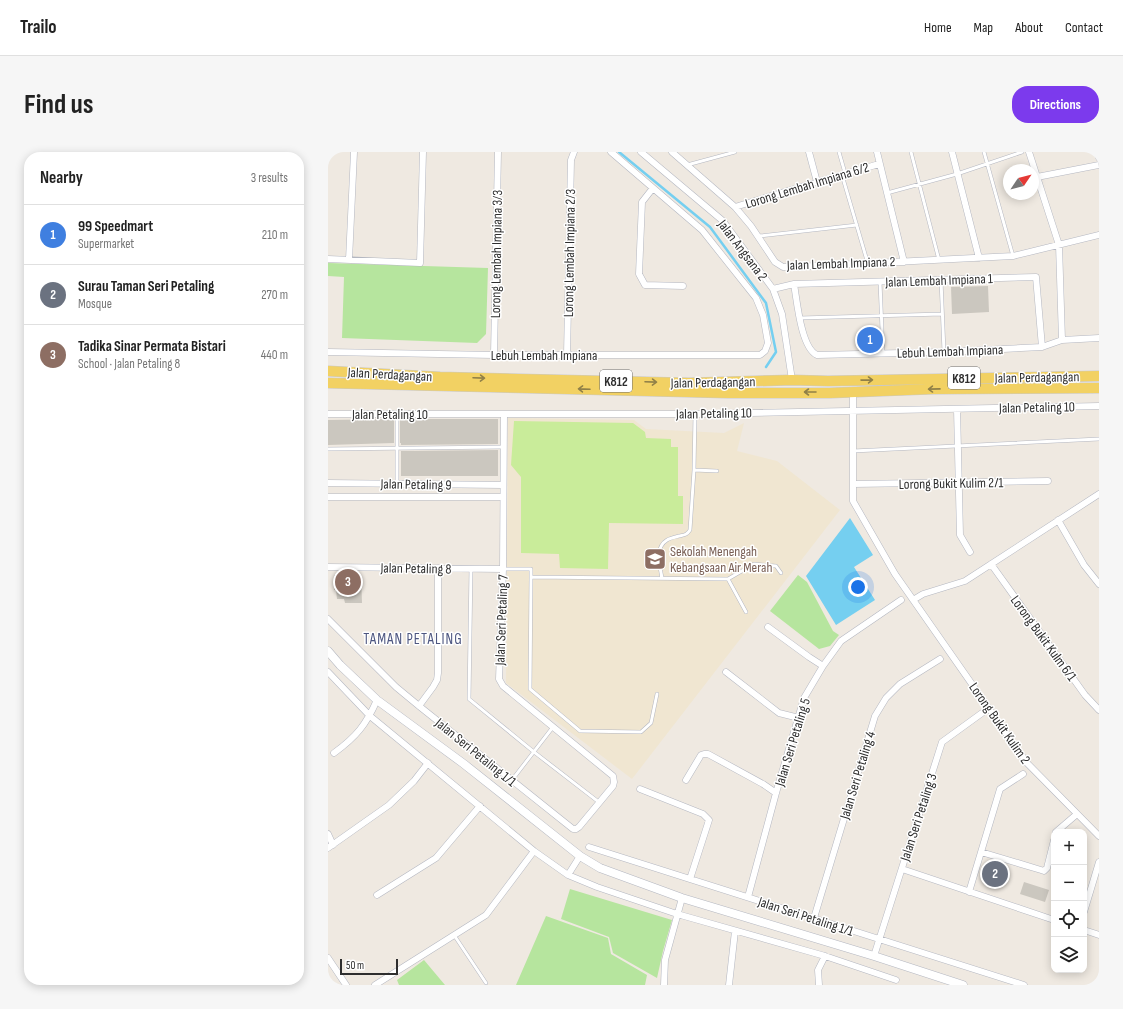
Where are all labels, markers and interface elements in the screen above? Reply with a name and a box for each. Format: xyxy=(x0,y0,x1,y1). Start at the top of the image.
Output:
text: Trailo xyxy=(20,16,57,39)
text: Home xyxy=(924,19,952,36)
text: Map xyxy=(974,19,993,36)
text: About xyxy=(1015,19,1043,36)
text: Contact xyxy=(1065,19,1103,36)
button: Directions xyxy=(1012,86,1099,123)
text: Find us xyxy=(24,88,93,121)
street label: Lorong Lembah Impiana 6/2 xyxy=(743,159,871,212)
north arrow xyxy=(1003,164,1039,200)
text: Nearby xyxy=(40,168,83,188)
text: 3 results xyxy=(251,170,288,186)
street label: Lorong Lembah Impiana 2/3 xyxy=(560,188,579,317)
street label: Lorong Lembah Impiana 3/3 xyxy=(487,190,506,318)
street label: Jalan Angsana 2 xyxy=(714,216,771,284)
text: 99 Speedmart xyxy=(78,217,153,236)
text: 1 xyxy=(50,227,56,243)
text: 210 m xyxy=(262,227,288,243)
text: Supermarket xyxy=(78,236,134,252)
street label: Jalan Lembah Impiana 2 xyxy=(786,253,896,274)
street label: Jalan Lembah Impiana 1 xyxy=(884,270,993,291)
text: Surau Taman Seri Petaling xyxy=(78,277,214,296)
text: 2 xyxy=(50,287,56,303)
text: 270 m xyxy=(261,287,288,303)
text: Mosque xyxy=(78,296,112,312)
pin: 1 xyxy=(857,325,883,355)
text: Tadika Sinar Permata Bistari xyxy=(78,337,226,356)
street label: Lebuh Lembah Impiana xyxy=(896,341,1004,362)
text: 3 xyxy=(50,347,56,363)
text: 440 m xyxy=(261,347,288,363)
street label: Lebuh Lembah Impiana xyxy=(491,347,597,364)
text: School · Jalan Petaling 8 xyxy=(78,356,180,372)
street label: Jalan Perdagangan xyxy=(346,364,433,385)
road number: K812 xyxy=(948,367,980,389)
street label: Jalan Perdagangan xyxy=(994,368,1079,387)
road number: K812 xyxy=(600,370,632,392)
street label: Jalan Perdagangan xyxy=(670,373,755,392)
one-way arrow xyxy=(472,374,485,381)
one-way arrow xyxy=(860,376,873,384)
one-way arrow xyxy=(644,378,657,386)
one-way arrow xyxy=(578,385,591,393)
one-way arrow xyxy=(928,385,941,393)
one-way arrow xyxy=(804,388,817,396)
street label: Jalan Petaling 10 xyxy=(998,398,1075,417)
street label: Jalan Petaling 10 xyxy=(675,404,752,423)
street label: Jalan Petaling 10 xyxy=(351,406,428,423)
street label: Lorong Bukit Kulim 2/1 xyxy=(899,474,1004,493)
street label: Jalan Petaling 9 xyxy=(379,475,452,494)
place label: Sekolah Menengah Kebangsaan Air Merah xyxy=(670,543,772,576)
school or university icon: Sekolah Menengah Kebangsaan Air Merah xyxy=(642,546,668,572)
street label: Jalan Petaling 8 xyxy=(379,559,452,578)
pin: 3 xyxy=(335,567,361,597)
street label: Jalan Seri Petaling 7 xyxy=(491,574,512,667)
your location xyxy=(848,577,868,597)
street label: Lorong Bukit Kulm 6/1 xyxy=(1007,592,1080,685)
district label: TAMAN PETALING xyxy=(363,630,463,649)
street label: Lorong Bukit Kulim 2 xyxy=(965,679,1034,767)
street label: Jalan Seri Petaling 5 xyxy=(771,696,814,789)
street label: Jalan Seri Petaling 1/1 xyxy=(431,714,520,790)
street label: Jalan Seri Petaling 4 xyxy=(836,729,879,822)
street label: Jalan Seri Petaling 3 xyxy=(896,771,941,864)
map controls xyxy=(1051,829,1087,973)
button: + xyxy=(1051,829,1087,865)
pin: 2 xyxy=(982,859,1008,889)
button: − xyxy=(1051,865,1087,901)
street label: Jalan Seri Petaling 1/1 xyxy=(755,893,856,940)
button: locate xyxy=(1051,901,1087,937)
button: layers xyxy=(1051,937,1087,973)
scale bar xyxy=(340,957,398,976)
text: 50 m xyxy=(346,959,364,972)

